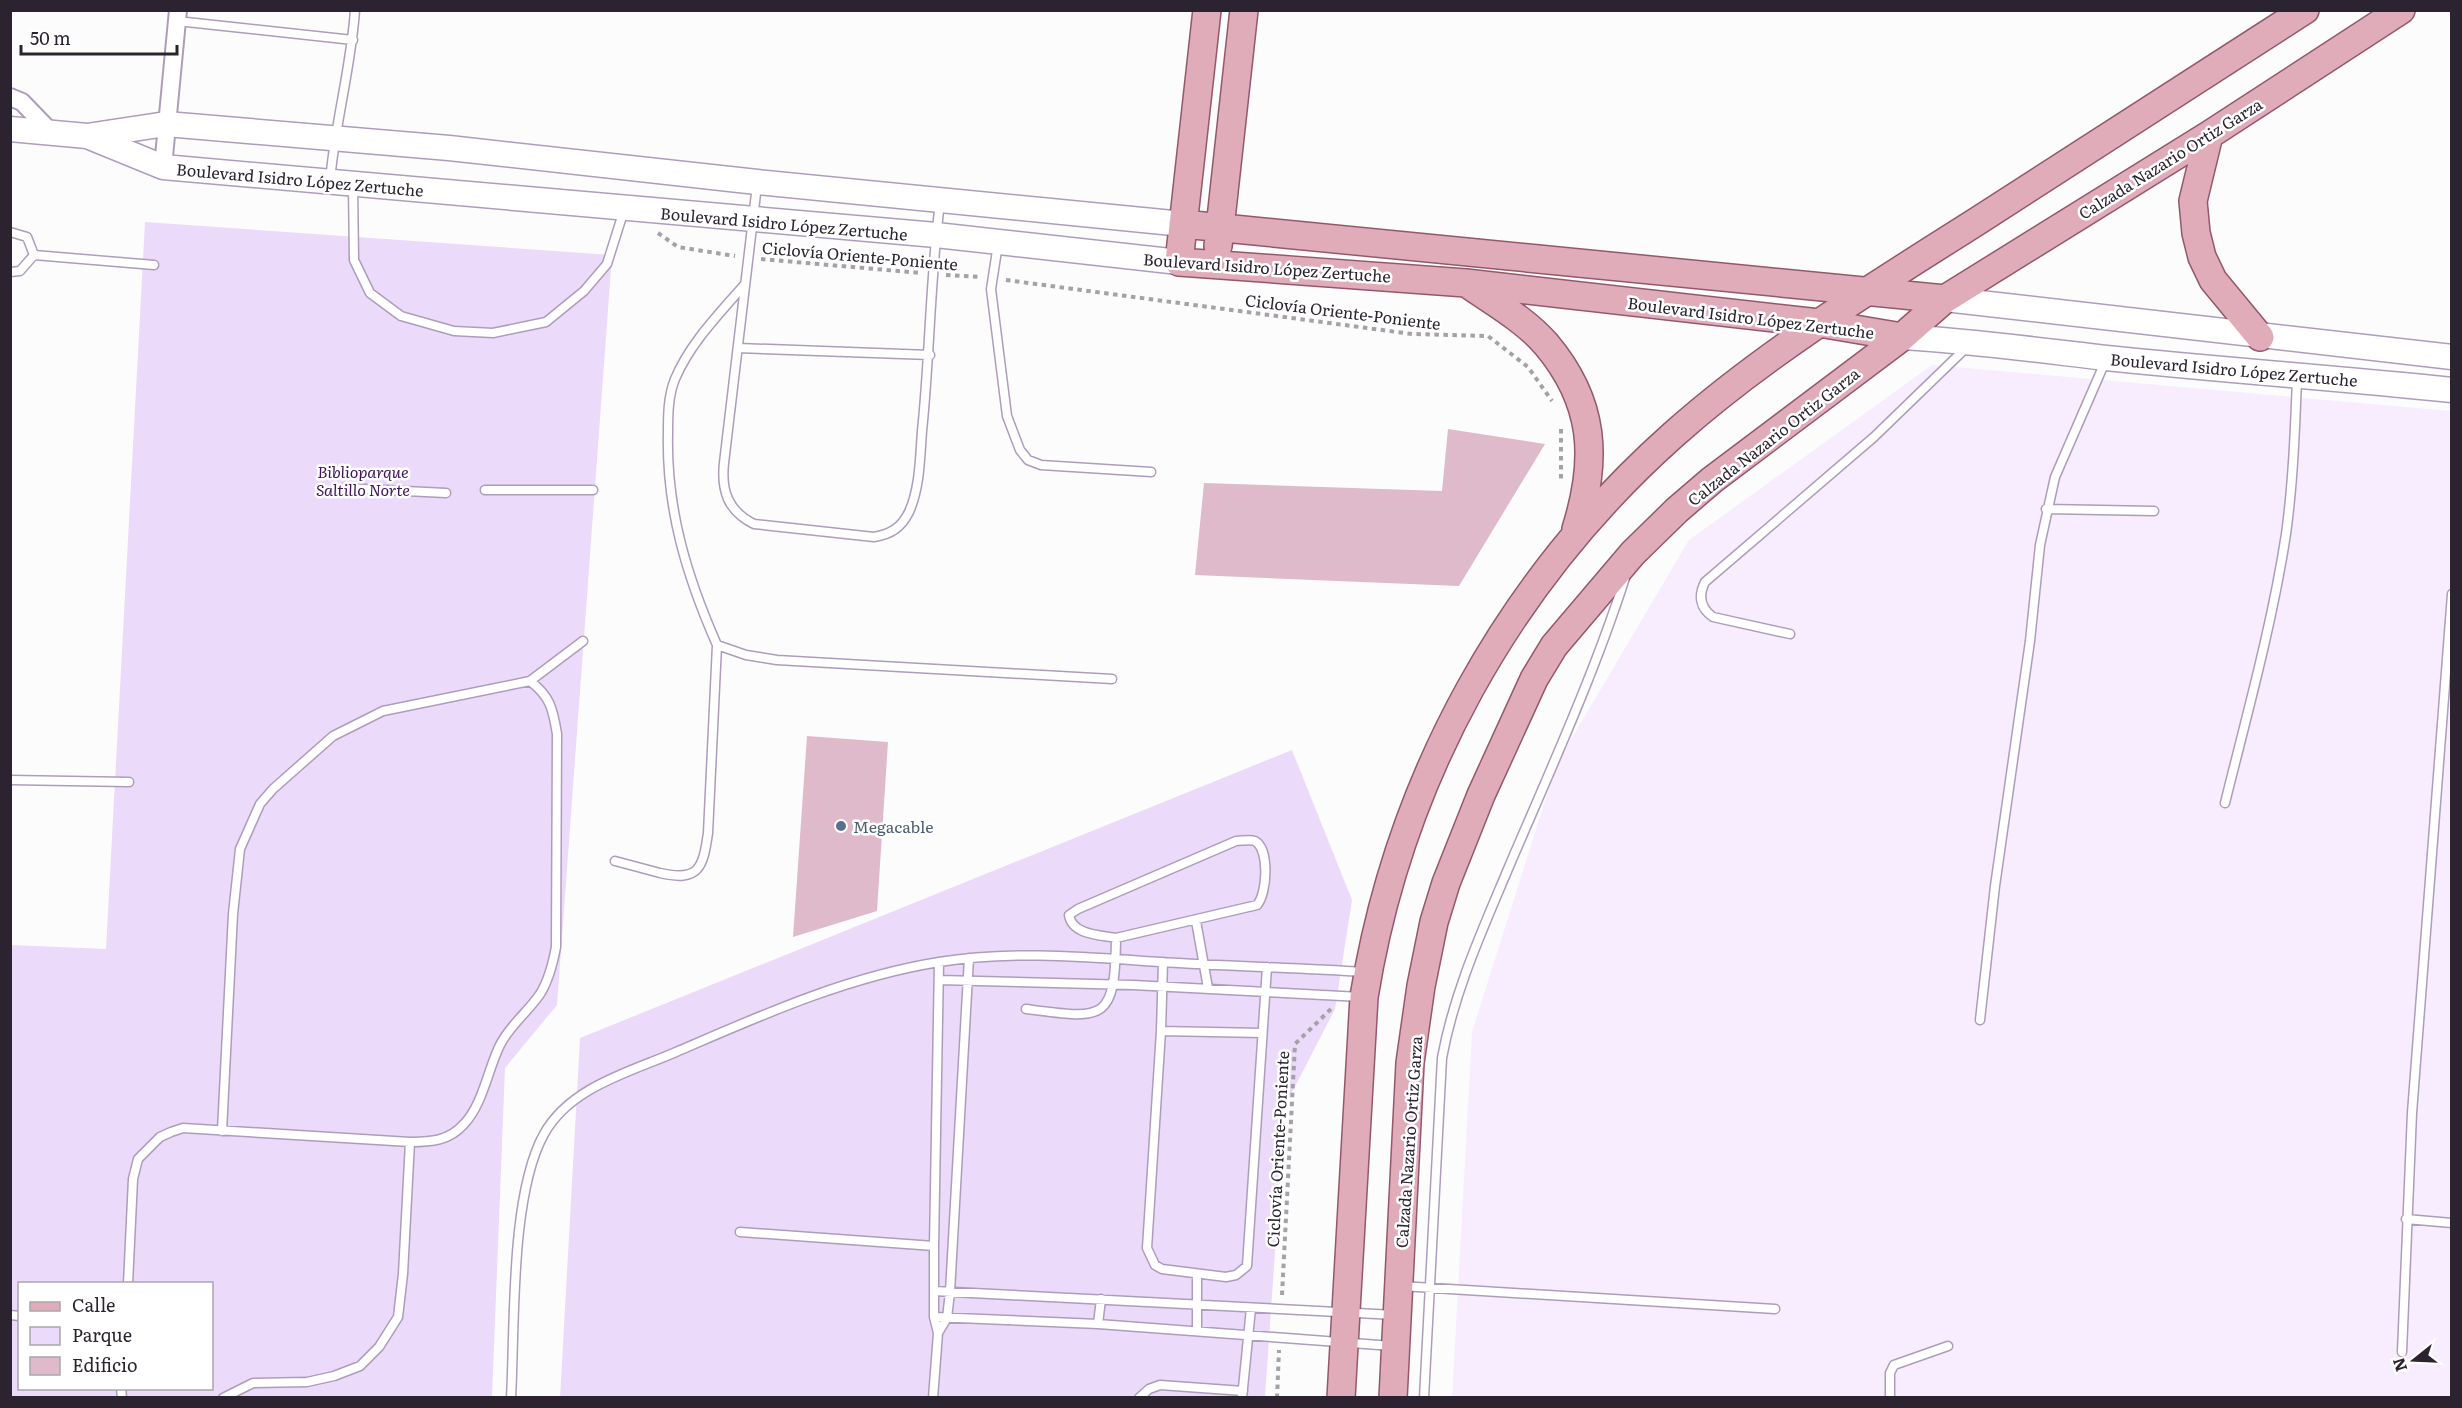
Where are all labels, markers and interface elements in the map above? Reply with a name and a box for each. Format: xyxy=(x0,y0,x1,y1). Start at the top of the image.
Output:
scale bar xyxy=(21,18,177,56)
text: 50 m xyxy=(30,24,71,51)
street label: Calzada Nazario Ortiz Garza xyxy=(2073,91,2267,225)
street label: Boulevard Isidro López Zertuche xyxy=(175,156,425,202)
street label: Boulevard Isidro López Zertuche xyxy=(659,200,909,246)
street label: Ciclovía Oriente-Poniente xyxy=(761,234,959,276)
street label: Boulevard Isidro López Zertuche xyxy=(1142,246,1392,288)
street label: Ciclovía Oriente-Poniente xyxy=(1244,287,1442,335)
street label: Boulevard Isidro López Zertuche xyxy=(1626,290,1876,344)
street label: Boulevard Isidro López Zertuche xyxy=(2109,346,2359,392)
street label: Calzada Nazario Ortiz Garza xyxy=(1682,361,1865,511)
park label: Biblioparque Saltillo Norte xyxy=(316,459,410,501)
place label: Megacable xyxy=(853,814,933,838)
marker: Megacable xyxy=(834,819,848,833)
street label: Calzada Nazario Ortiz Garza xyxy=(1389,1035,1427,1249)
street label: Ciclovía Oriente-Poniente xyxy=(1260,1050,1294,1248)
legend xyxy=(18,1282,213,1390)
text: Calle xyxy=(72,1291,115,1318)
text: Parque xyxy=(72,1321,132,1348)
north arrow xyxy=(2384,1330,2444,1390)
text: Edificio xyxy=(72,1351,138,1378)
text: N xyxy=(2385,1355,2412,1375)

